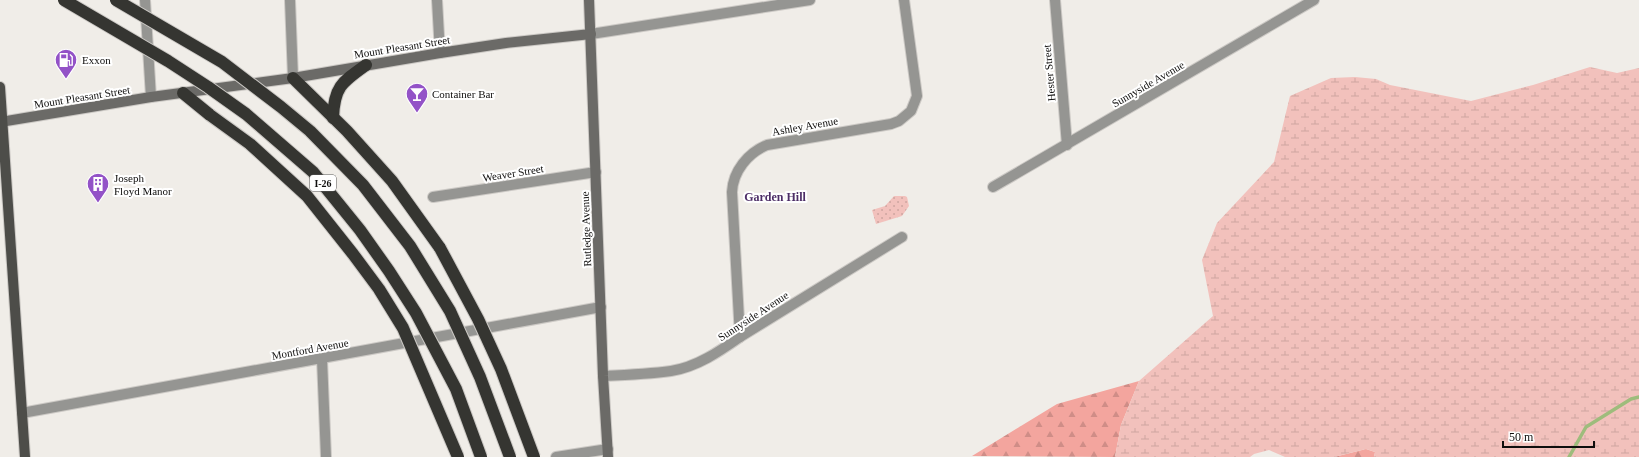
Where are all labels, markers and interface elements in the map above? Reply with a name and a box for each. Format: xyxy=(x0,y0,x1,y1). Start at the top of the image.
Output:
street label: Mount Pleasant Street xyxy=(353,33,451,61)
street label: Hester Street xyxy=(1041,44,1057,102)
fuel station icon: Exxon xyxy=(53,47,79,80)
place label: Exxon xyxy=(82,54,111,66)
street label: Sunnyside Avenue xyxy=(1110,58,1186,110)
bar icon: Container Bar xyxy=(404,81,430,114)
street label: Mount Pleasant Street xyxy=(33,83,131,111)
place label: Container Bar xyxy=(432,88,494,100)
street label: Ashley Avenue xyxy=(771,114,839,138)
street label: Weaver Street xyxy=(482,162,544,184)
building icon: Joseph Floyd Manor xyxy=(85,171,111,204)
place label: Joseph Floyd Manor xyxy=(114,172,172,197)
road number: I-26 xyxy=(310,175,336,191)
district label: Garden Hill xyxy=(744,190,807,204)
street label: Rutledge Avenue xyxy=(579,191,593,267)
street label: Sunnyside Avenue xyxy=(716,289,790,343)
street label: Montford Avenue xyxy=(271,336,349,362)
scale bar xyxy=(1503,423,1594,449)
text: 50 m xyxy=(1509,430,1534,444)

